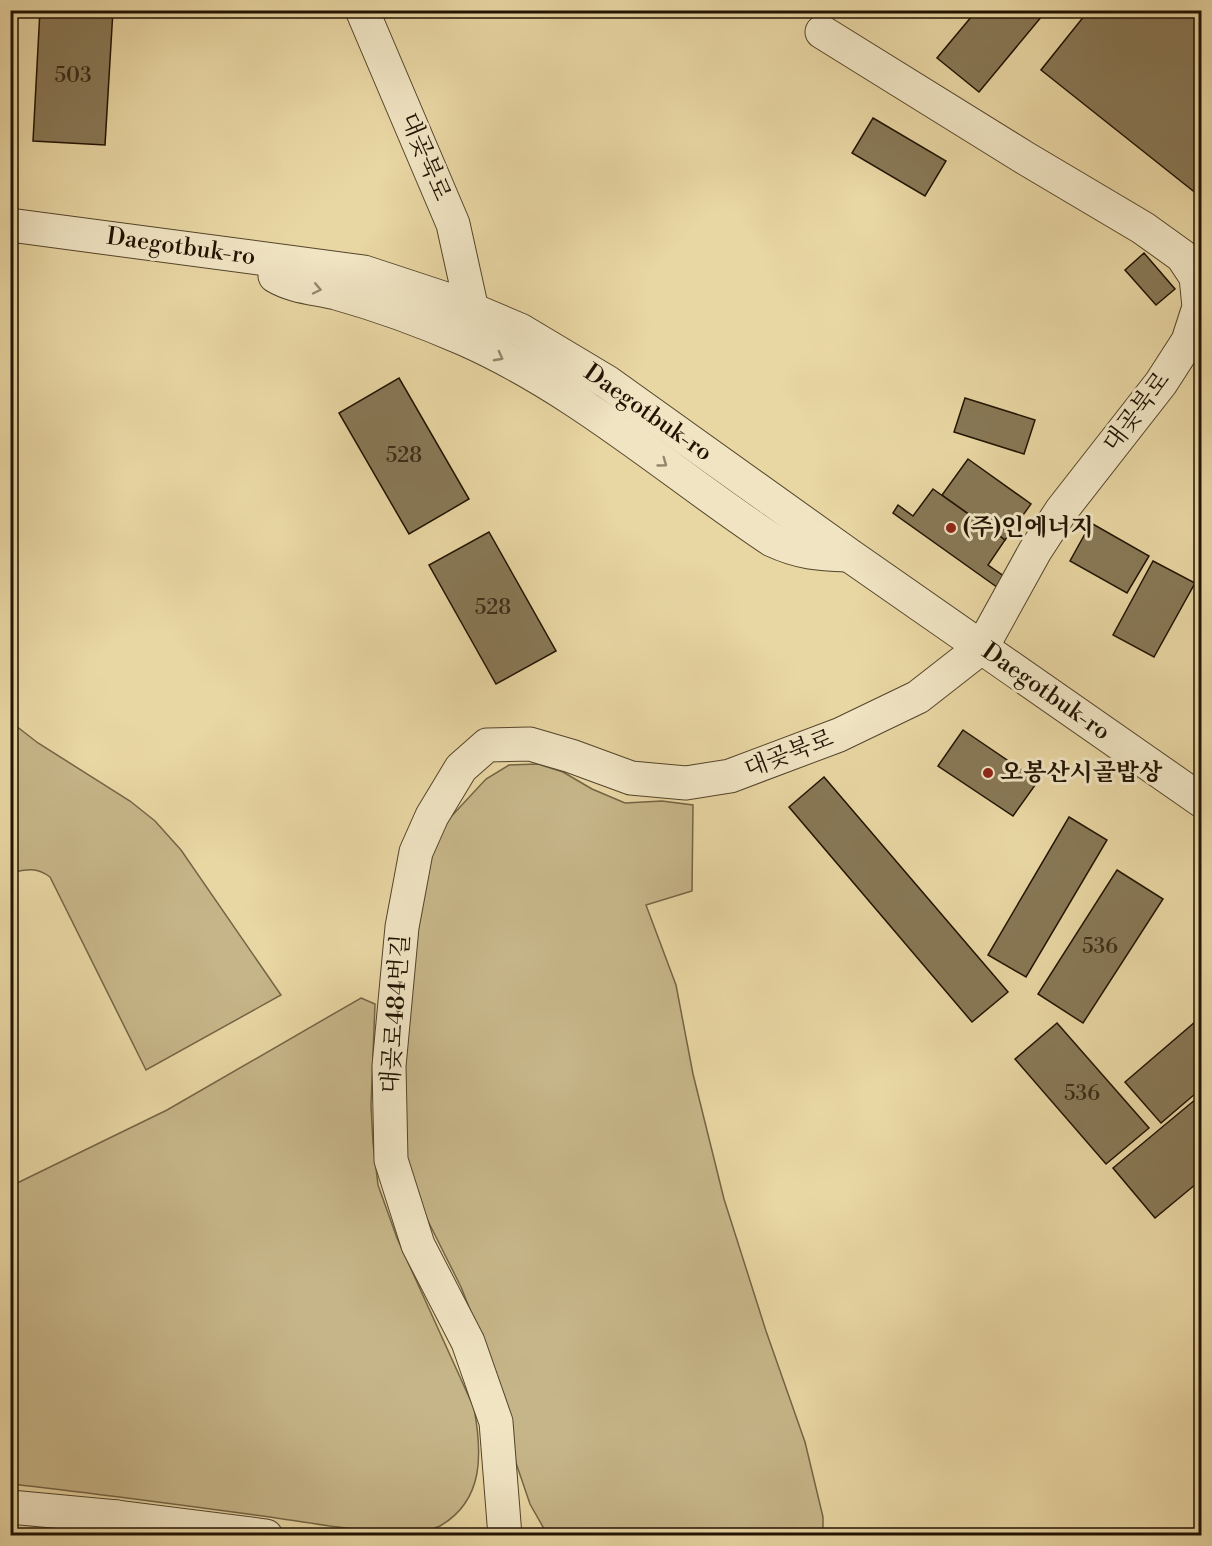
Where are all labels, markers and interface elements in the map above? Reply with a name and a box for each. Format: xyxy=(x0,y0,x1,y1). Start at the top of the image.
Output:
house number: 503 xyxy=(54,63,92,89)
street label: 대곶북로 xyxy=(393,108,457,206)
street label: Daegotbuk-ro xyxy=(105,222,257,272)
one-way arrow xyxy=(312,282,322,295)
one-way arrow xyxy=(493,350,504,362)
street label: Daegotbuk-ro xyxy=(578,358,718,468)
street label: 대곶북로 xyxy=(1097,366,1177,458)
house number: 528 xyxy=(386,443,422,469)
one-way arrow xyxy=(656,456,667,467)
place label: (주)인에너지 xyxy=(963,513,1094,543)
marker: (주)인에너지 xyxy=(944,521,958,535)
house number: 528 xyxy=(475,595,511,621)
street label: Daegotbuk-ro xyxy=(976,637,1116,747)
street label: 대곶북로 xyxy=(740,723,838,785)
place label: 오봉산시골밥상 xyxy=(1000,758,1163,788)
marker: 오봉산시골밥상 xyxy=(981,766,995,780)
street label: 대곶로484번길 xyxy=(375,933,417,1095)
house number: 536 xyxy=(1082,934,1118,960)
house number: 536 xyxy=(1064,1081,1100,1107)

